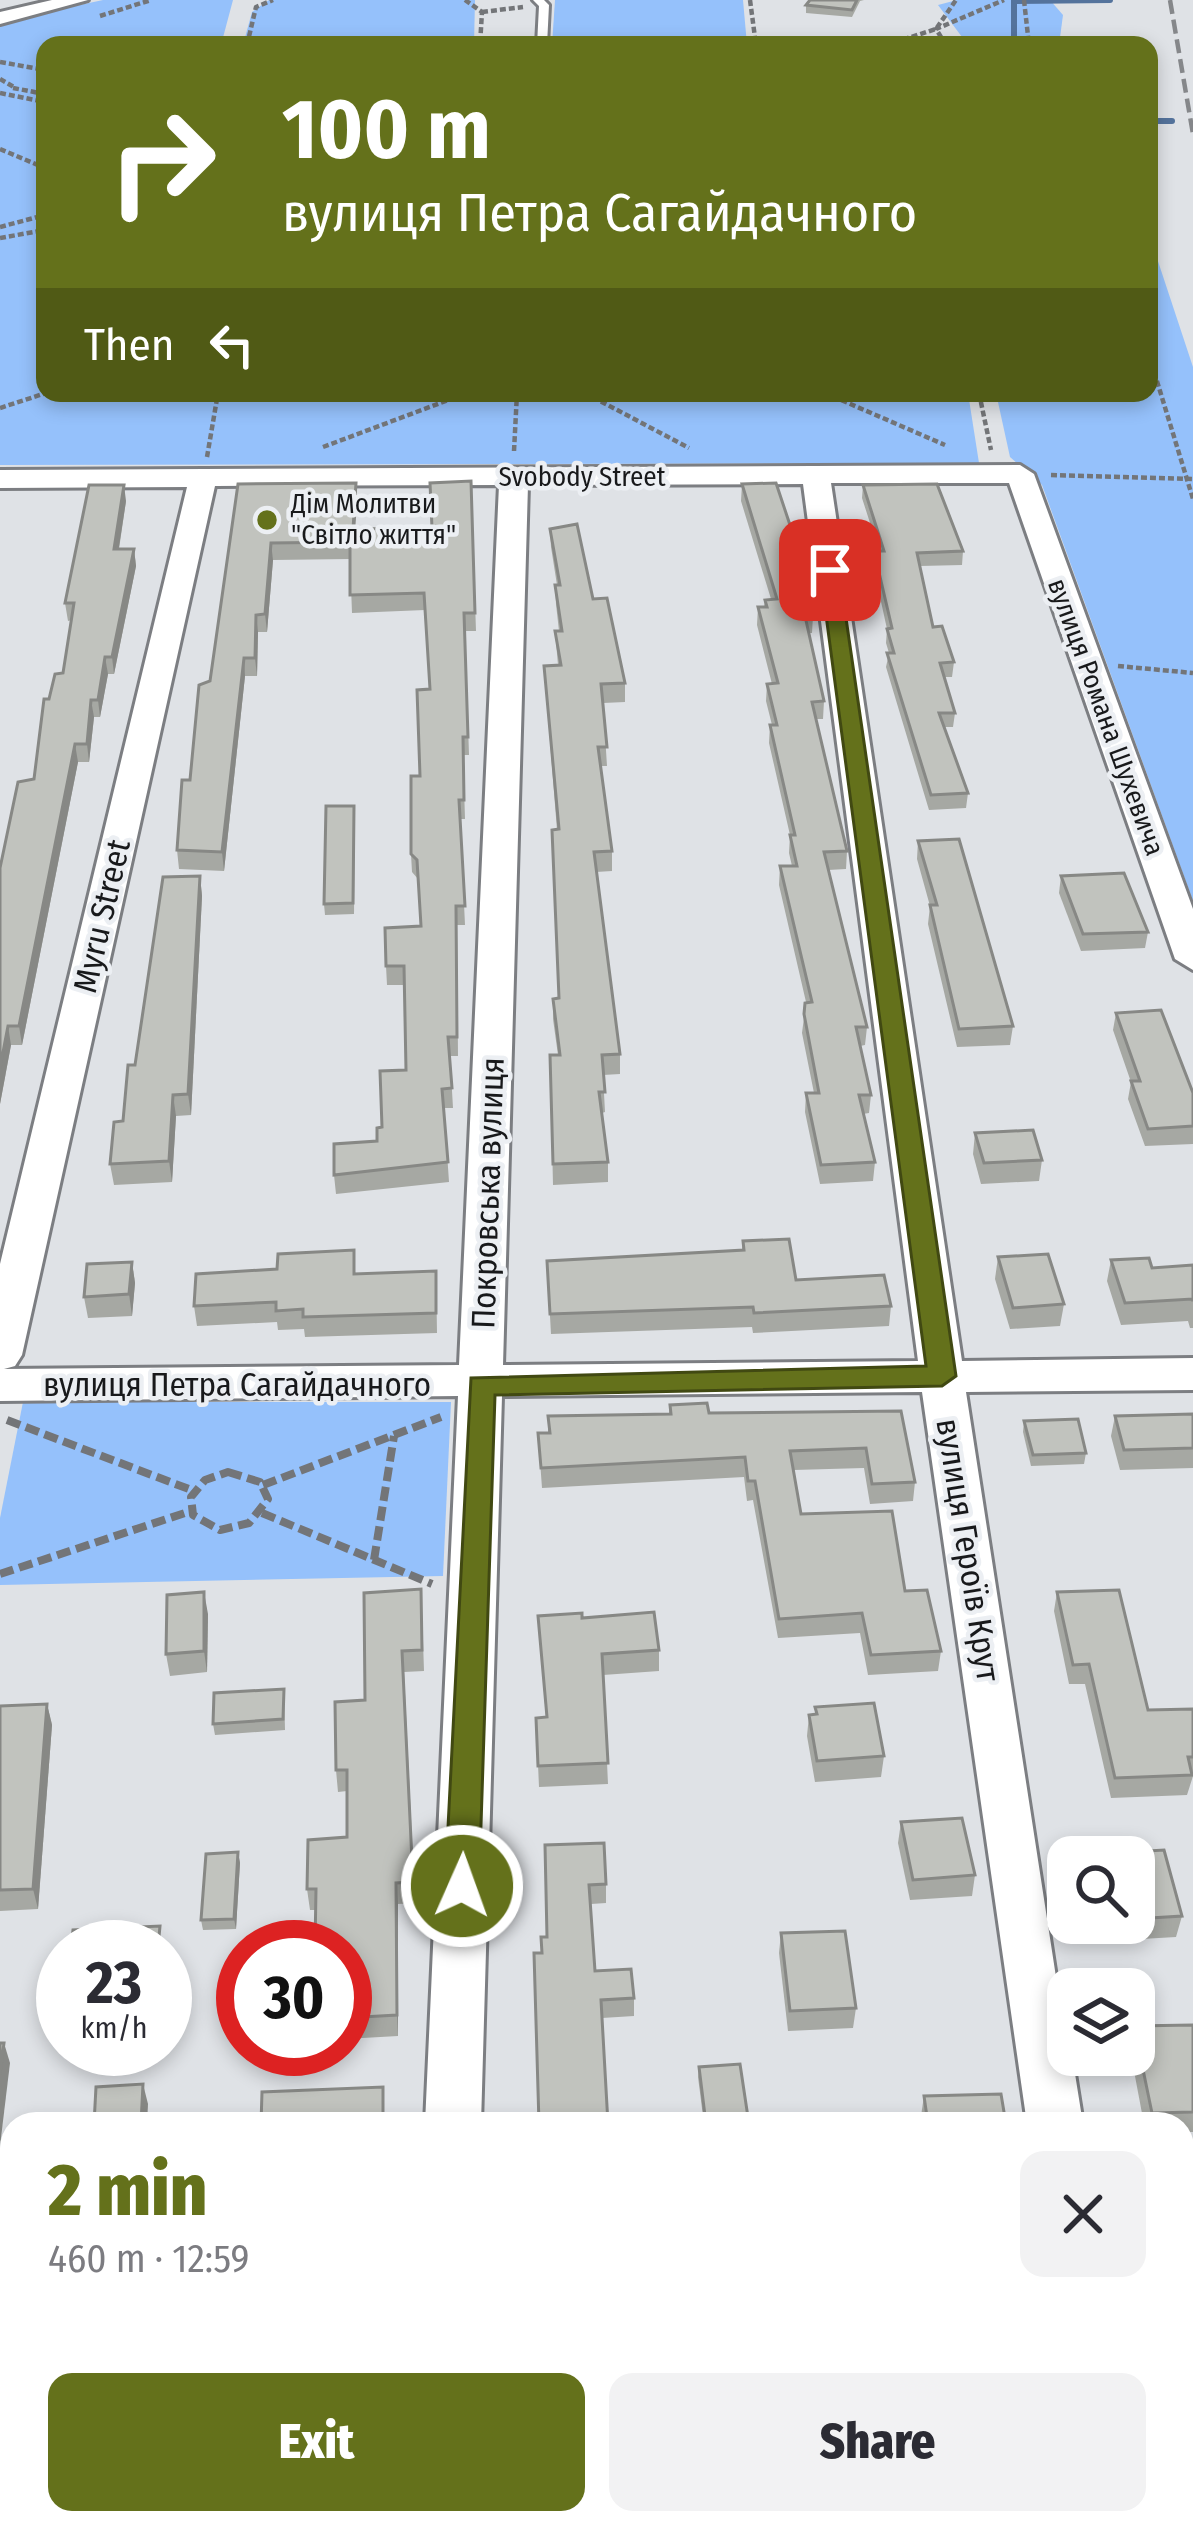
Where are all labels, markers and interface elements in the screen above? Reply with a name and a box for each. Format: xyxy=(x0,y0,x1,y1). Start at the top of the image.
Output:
text: 100 m xyxy=(282,79,491,180)
icon: right xyxy=(84,84,240,240)
text: вулиця Петра Сагайдачного xyxy=(282,181,917,245)
icon: left xyxy=(199,312,265,378)
text: Then xyxy=(84,318,175,372)
street label: Svobody Street xyxy=(498,461,666,493)
place label: Дім Молитви "Світло життя" xyxy=(290,488,456,551)
marker: Дім Молитви "Світло життя" xyxy=(254,507,280,533)
pin xyxy=(779,519,881,621)
icon: arrive xyxy=(797,537,863,603)
street label: вулиця Романа Шухевича xyxy=(1041,574,1171,860)
street label: Myru Street xyxy=(65,835,139,996)
street label: Покровська вулиця xyxy=(463,1057,513,1329)
street label: вулиця Петра Сагайдачного xyxy=(43,1365,431,1405)
street label: вулиця Героїв Крут xyxy=(927,1416,1009,1685)
position arrow xyxy=(399,1823,525,1949)
map controls xyxy=(1047,1836,1155,2076)
button: search xyxy=(1047,1836,1155,1944)
speed limit sign: 30 xyxy=(216,1920,372,2076)
text: 23 xyxy=(86,1947,142,2019)
button: layers xyxy=(1047,1968,1155,2076)
text: km/h xyxy=(81,2010,147,2046)
text: 2 min xyxy=(48,2148,207,2234)
button: close xyxy=(1020,2151,1146,2277)
text: 460 m · 12:59 xyxy=(48,2236,249,2282)
button: Exit xyxy=(48,2373,585,2511)
button: Share xyxy=(609,2373,1146,2511)

